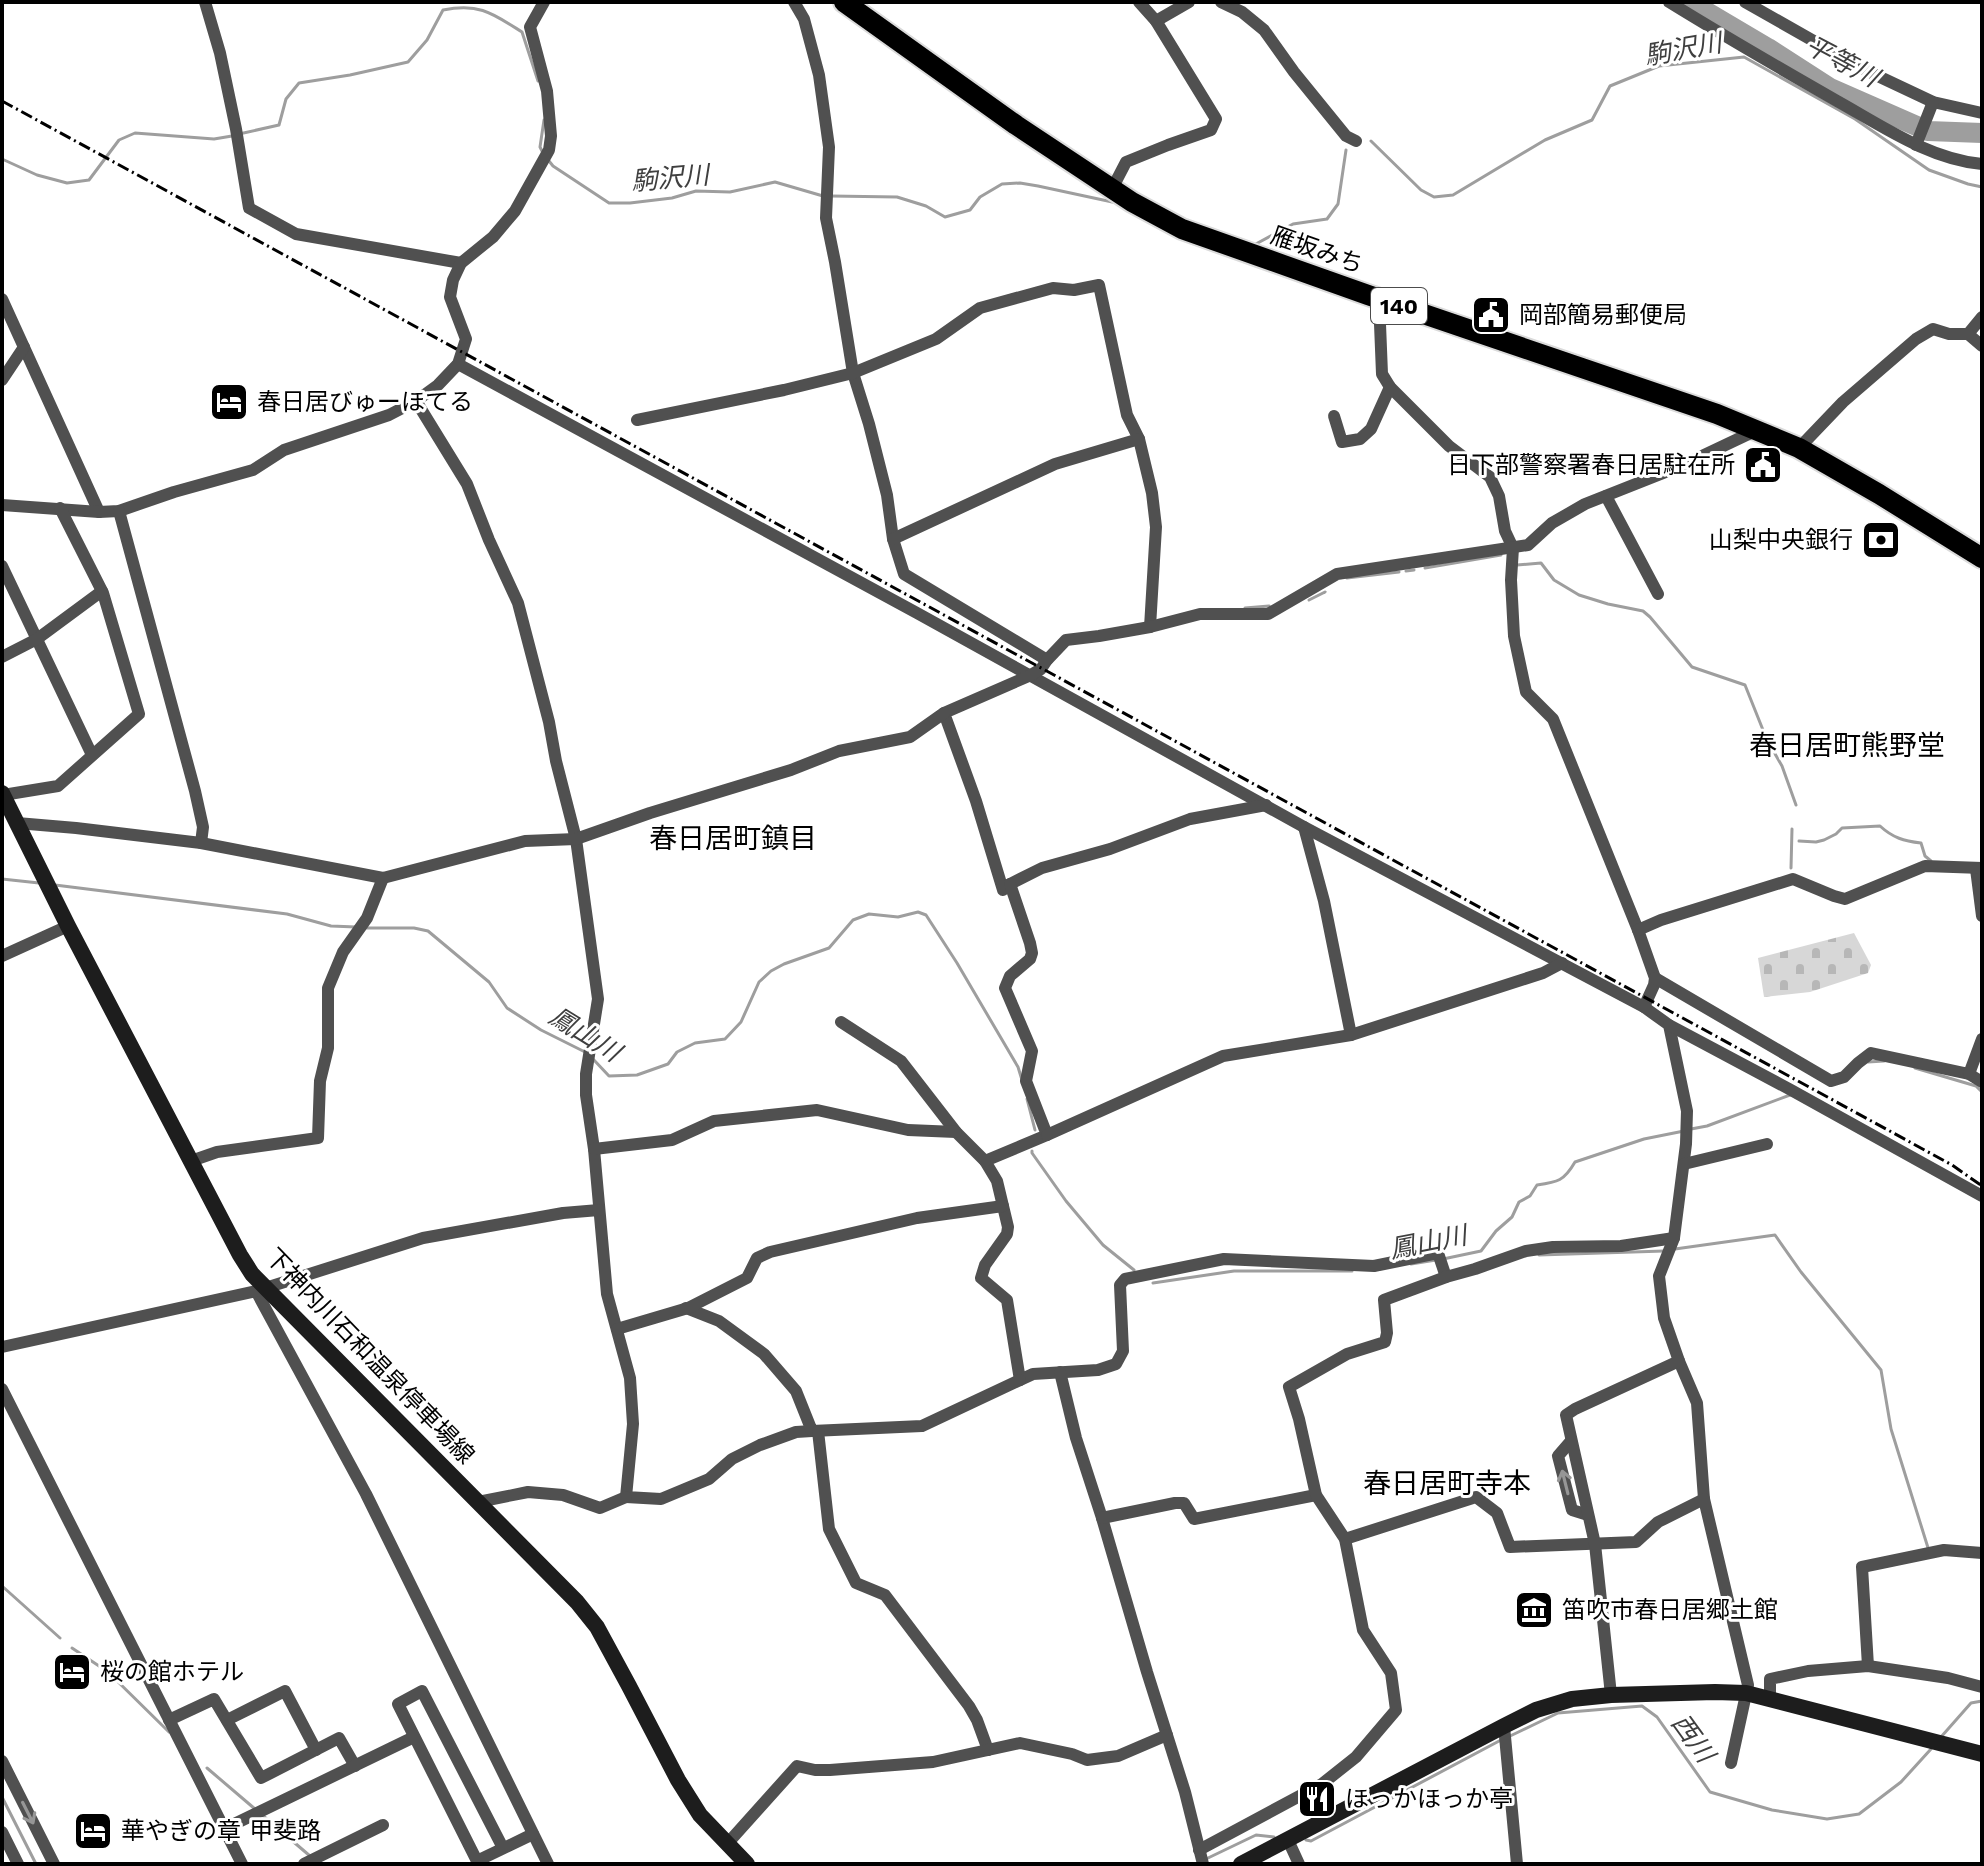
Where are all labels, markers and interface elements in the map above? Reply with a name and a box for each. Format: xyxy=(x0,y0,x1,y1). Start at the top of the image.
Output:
water label: 駒沢川 xyxy=(1642,27,1727,71)
water label: 平等川 xyxy=(1801,29,1886,94)
water label: 駒沢川 xyxy=(630,159,713,196)
street label: 雁坂みち xyxy=(1267,221,1367,279)
road number: 140 xyxy=(1371,288,1427,324)
public building icon: 岡部簡易郵便局 xyxy=(1470,294,1512,336)
place label: 岡部簡易郵便局 xyxy=(1519,301,1687,329)
hotel icon: 春日居びゅーほてる xyxy=(208,381,250,423)
place label: 春日居びゅーほてる xyxy=(257,388,473,416)
public building icon: 日下部警察署春日居駐在所 xyxy=(1742,444,1784,486)
place label: 日下部警察署春日居駐在所 xyxy=(1447,451,1735,479)
bank icon: 山梨中央銀行 xyxy=(1860,519,1902,561)
place label: 山梨中央銀行 xyxy=(1709,526,1853,554)
district label: 春日居町熊野堂 xyxy=(1749,729,1945,762)
district label: 春日居町鎮目 xyxy=(649,822,817,855)
water label: 鳳山川 xyxy=(544,1001,629,1069)
water label: 鳳山川 xyxy=(1387,1219,1472,1264)
street label: 下神内川石和温泉停車場線 xyxy=(260,1243,480,1469)
district label: 春日居町寺本 xyxy=(1363,1467,1531,1500)
one-way arrow xyxy=(1556,1469,1571,1495)
museum icon: 笛吹市春日居郷土館 xyxy=(1513,1589,1555,1631)
place label: 笛吹市春日居郷土館 xyxy=(1562,1596,1778,1624)
hotel icon: 桜の館ホテル xyxy=(51,1651,93,1693)
place label: 桜の館ホテル xyxy=(100,1658,244,1686)
water label: 西川 xyxy=(1666,1708,1722,1770)
restaurant icon: ほっかほっか亭 xyxy=(1296,1778,1338,1820)
place label: ほっかほっか亭 xyxy=(1345,1785,1513,1813)
one-way arrow xyxy=(21,1800,36,1824)
hotel icon: 華やぎの章 甲斐路 xyxy=(72,1810,114,1852)
place label: 華やぎの章 甲斐路 xyxy=(121,1817,321,1845)

